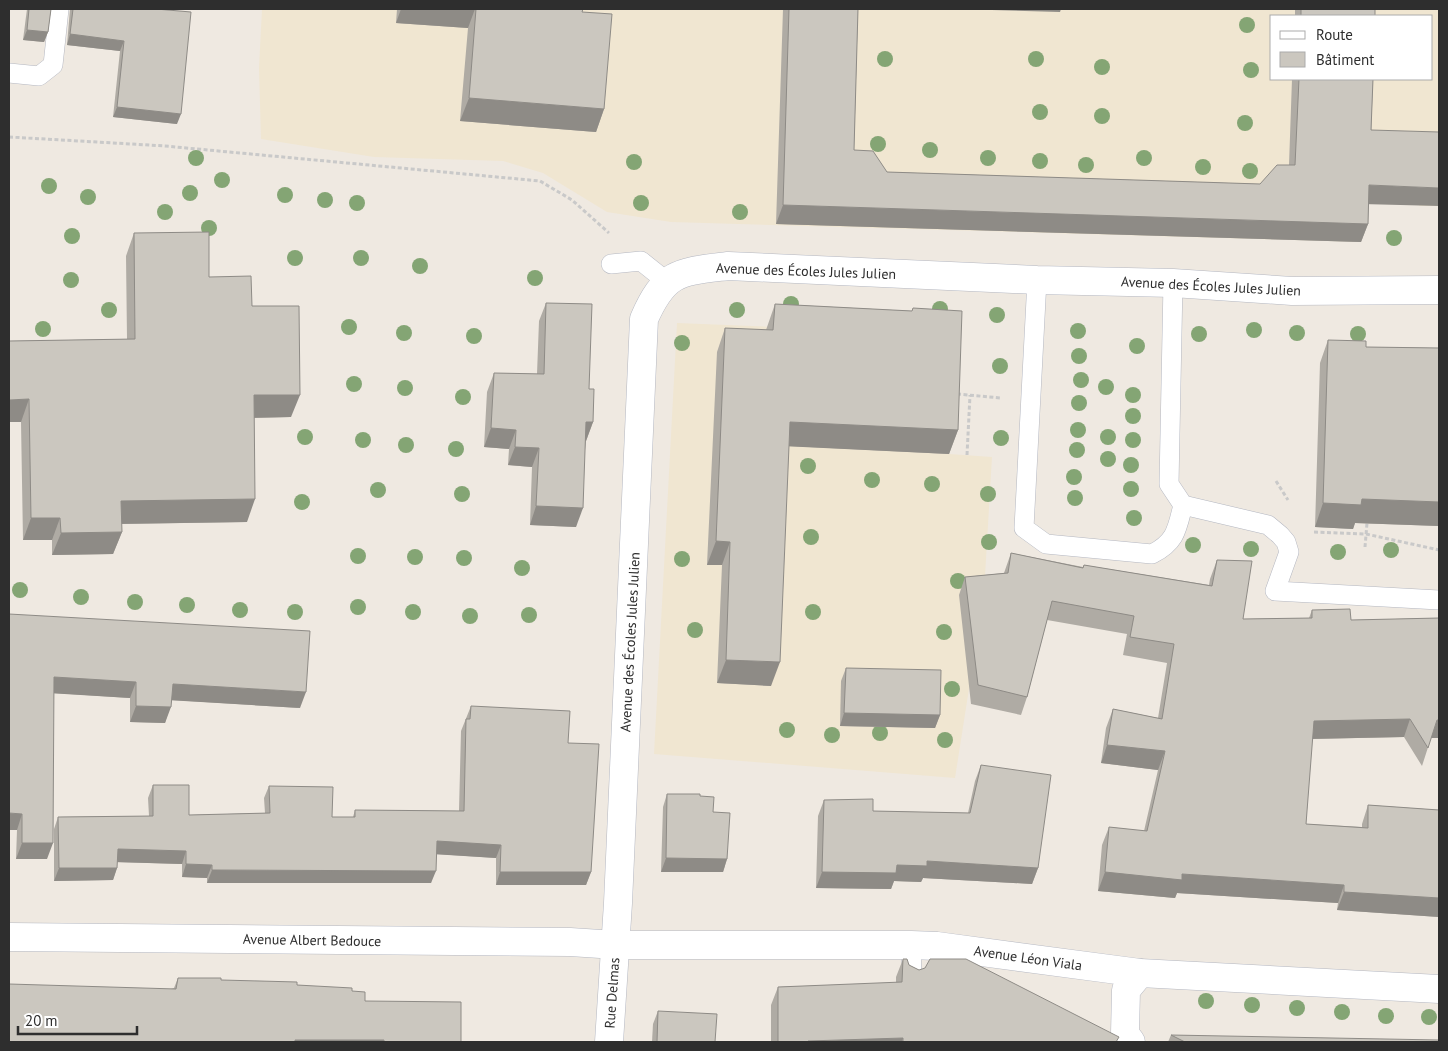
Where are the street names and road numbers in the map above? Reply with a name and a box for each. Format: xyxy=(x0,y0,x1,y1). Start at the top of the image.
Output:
street label: Avenue des Écoles Jules Julien xyxy=(716,259,896,283)
street label: Avenue des Écoles Jules Julien xyxy=(1121,272,1301,300)
street label: Avenue des Écoles Jules Julien xyxy=(616,552,644,732)
street label: Avenue Albert Bedouce xyxy=(243,930,381,950)
street label: Avenue Léon Viala xyxy=(973,942,1083,975)
street label: Rue Delmas xyxy=(601,957,623,1029)

